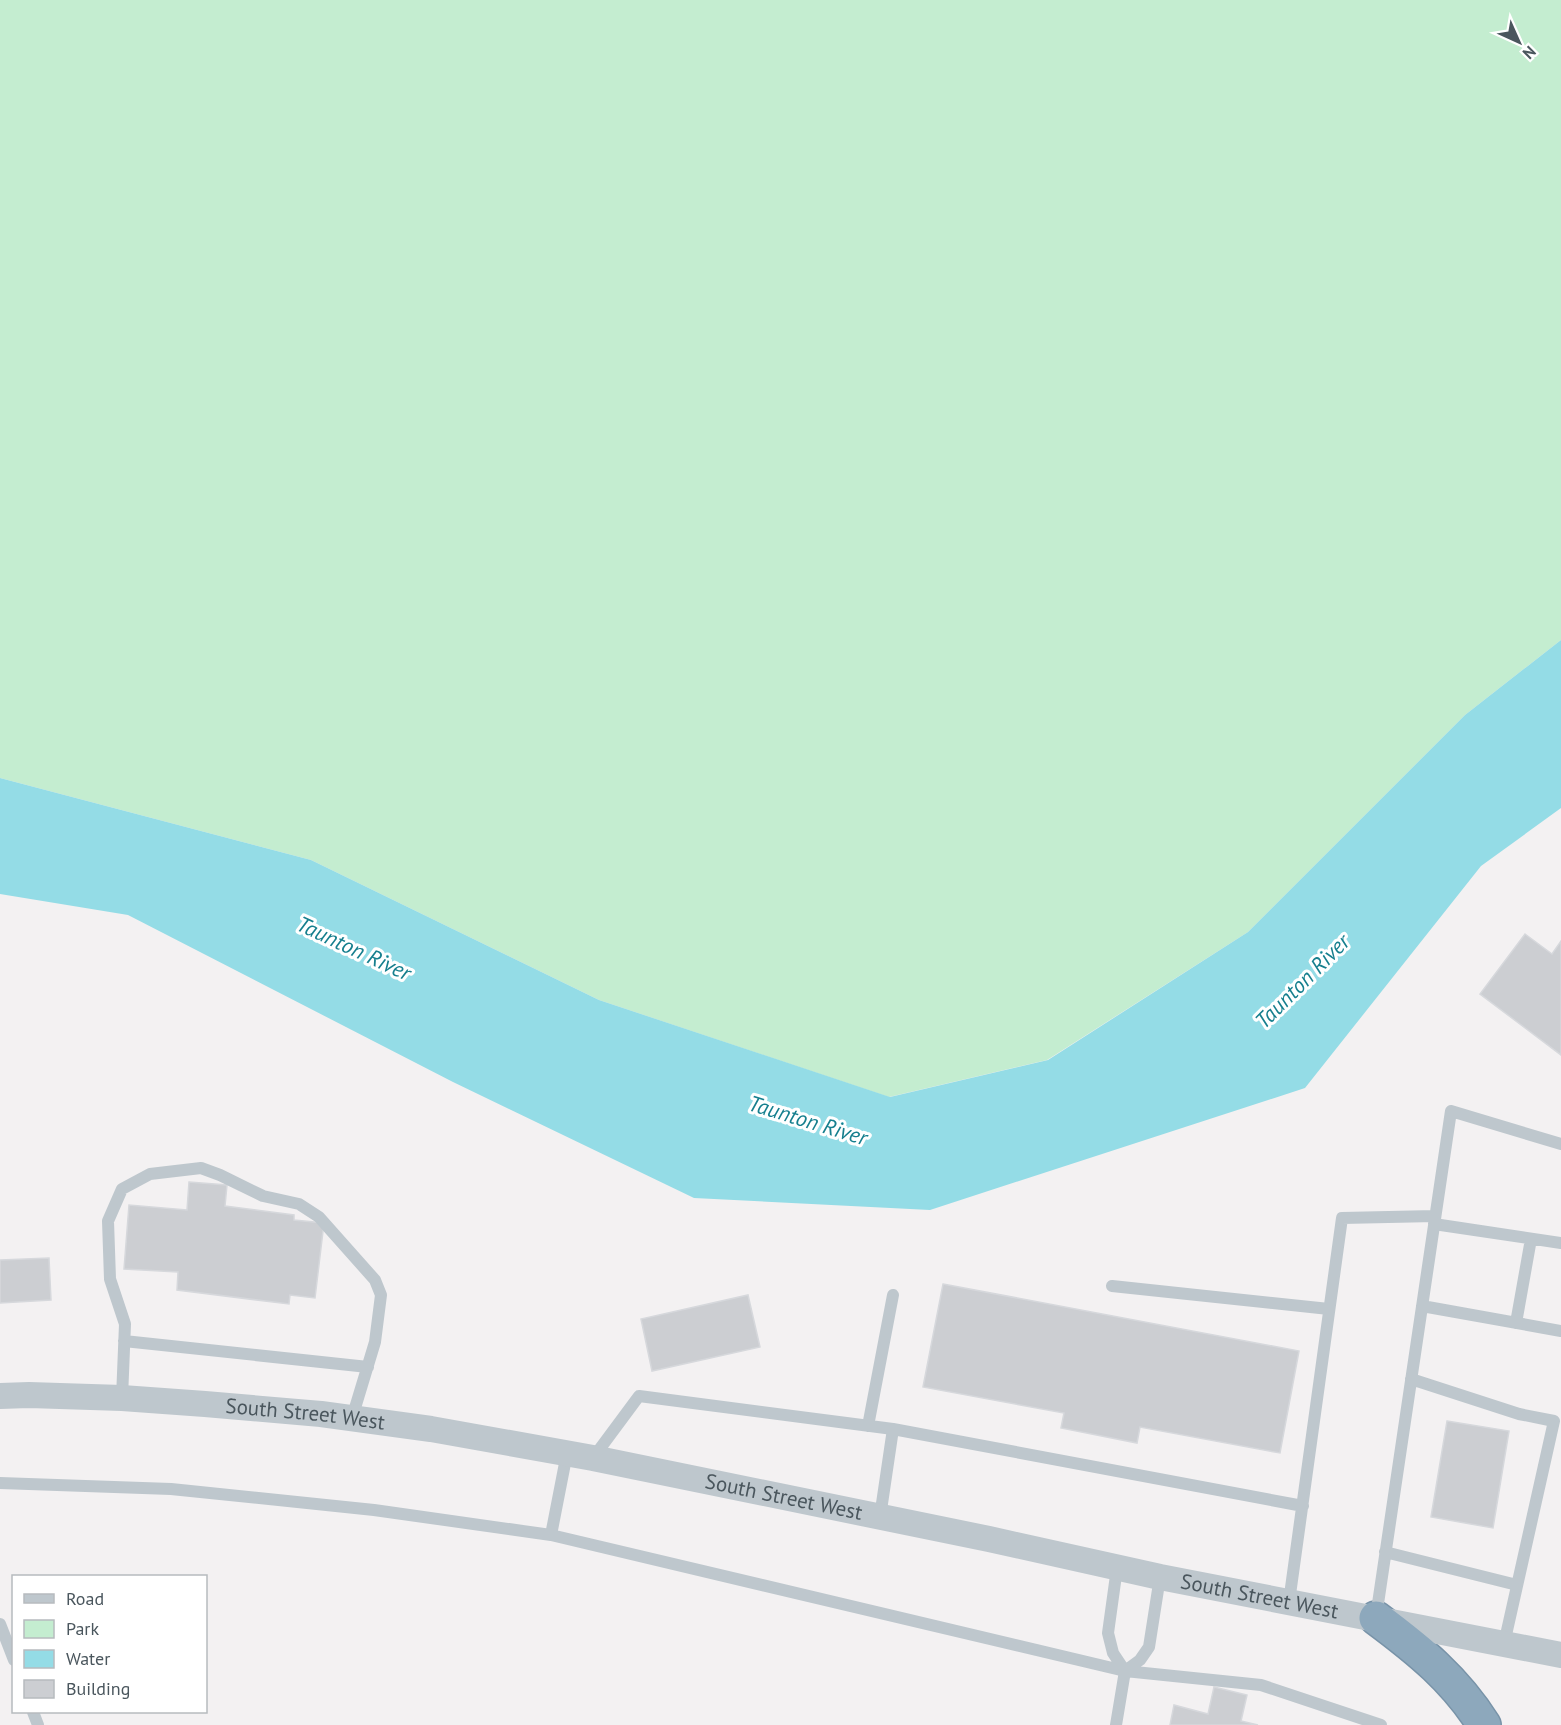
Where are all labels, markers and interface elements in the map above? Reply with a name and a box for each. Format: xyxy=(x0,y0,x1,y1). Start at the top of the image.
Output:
north arrow xyxy=(1489,12,1549,72)
text: N xyxy=(1519,42,1540,63)
water label: Taunton River xyxy=(293,909,417,987)
water label: Taunton River xyxy=(1249,926,1357,1034)
water label: Taunton River xyxy=(745,1089,872,1152)
street label: South Street West xyxy=(225,1392,387,1436)
street label: South Street West xyxy=(703,1467,865,1526)
street label: South Street West xyxy=(1178,1567,1341,1624)
legend xyxy=(12,1575,207,1713)
text: Road xyxy=(66,1587,104,1610)
text: Park xyxy=(66,1617,99,1640)
text: Water xyxy=(66,1647,110,1670)
text: Building xyxy=(66,1677,130,1700)

